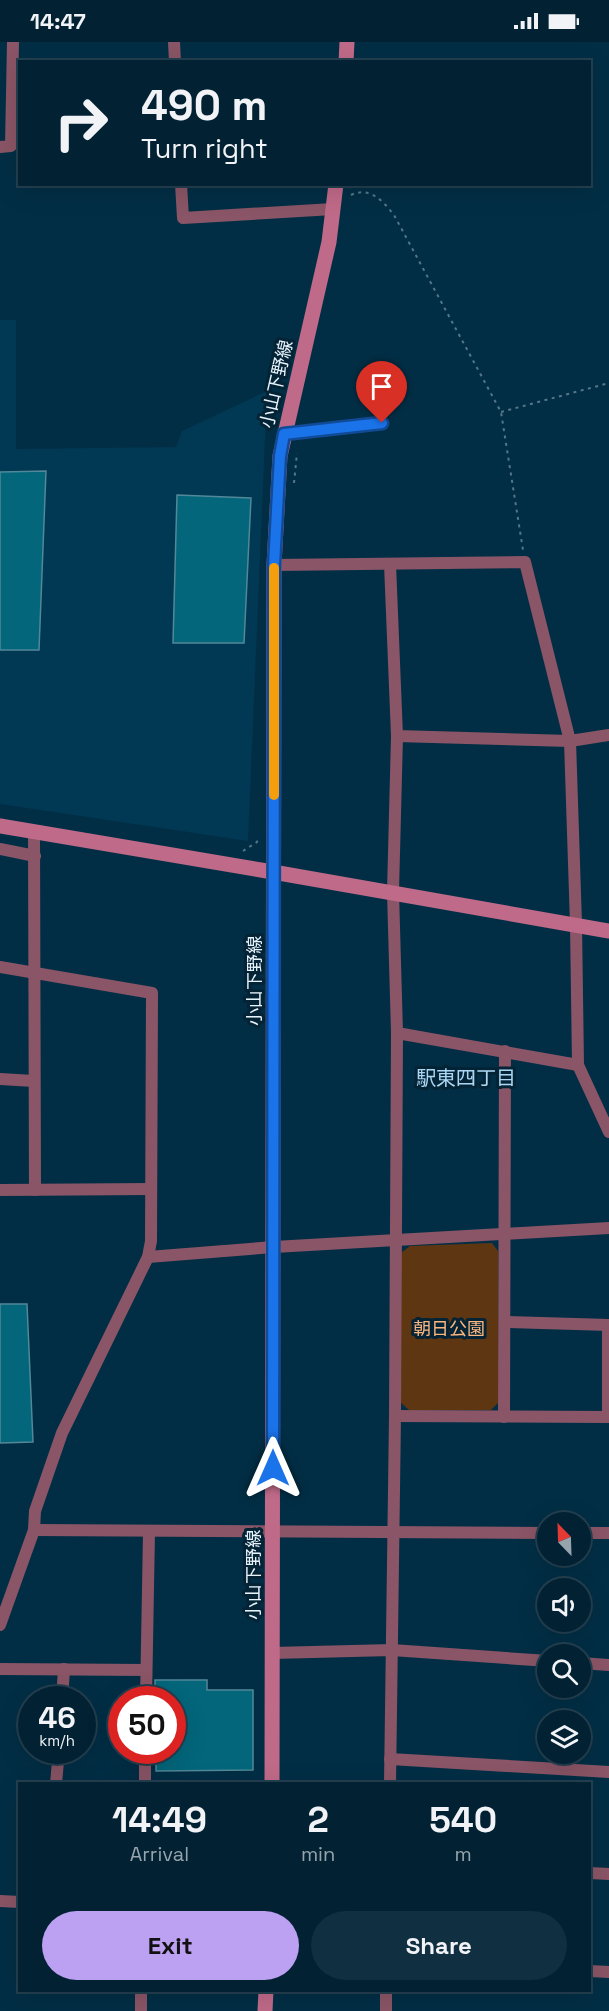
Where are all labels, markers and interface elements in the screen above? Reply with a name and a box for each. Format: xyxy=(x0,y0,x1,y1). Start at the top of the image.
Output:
text: 14:47 xyxy=(30,7,86,35)
text: 490 m xyxy=(141,79,267,132)
icon: right xyxy=(42,84,120,162)
text: Turn right xyxy=(141,131,268,166)
street label: 小山下野線 xyxy=(255,338,297,430)
pin xyxy=(356,361,407,423)
icon: arrive xyxy=(365,370,398,403)
street label: 小山下野線 xyxy=(243,936,266,1026)
district label: 駅東四丁目 xyxy=(416,1065,516,1091)
park label: 朝日公園 xyxy=(413,1317,485,1340)
position arrow xyxy=(241,1436,305,1500)
north arrow xyxy=(537,1512,591,1566)
map controls xyxy=(537,1512,591,1764)
street label: 小山下野線 xyxy=(242,1530,265,1620)
button: sound xyxy=(537,1578,591,1632)
button: search xyxy=(537,1644,591,1698)
speed limit sign: 50 xyxy=(108,1686,186,1764)
text: 46 xyxy=(38,1698,76,1737)
button: layers xyxy=(537,1710,591,1764)
text: km/h xyxy=(39,1731,75,1750)
text: 14:49 xyxy=(112,1797,207,1843)
text: 2 xyxy=(307,1797,329,1843)
text: 540 xyxy=(429,1797,497,1843)
text: Arrival xyxy=(130,1841,189,1867)
text: min xyxy=(301,1841,335,1867)
text: m xyxy=(455,1841,472,1867)
button: Exit xyxy=(42,1911,299,1980)
button: Share xyxy=(311,1911,567,1980)

